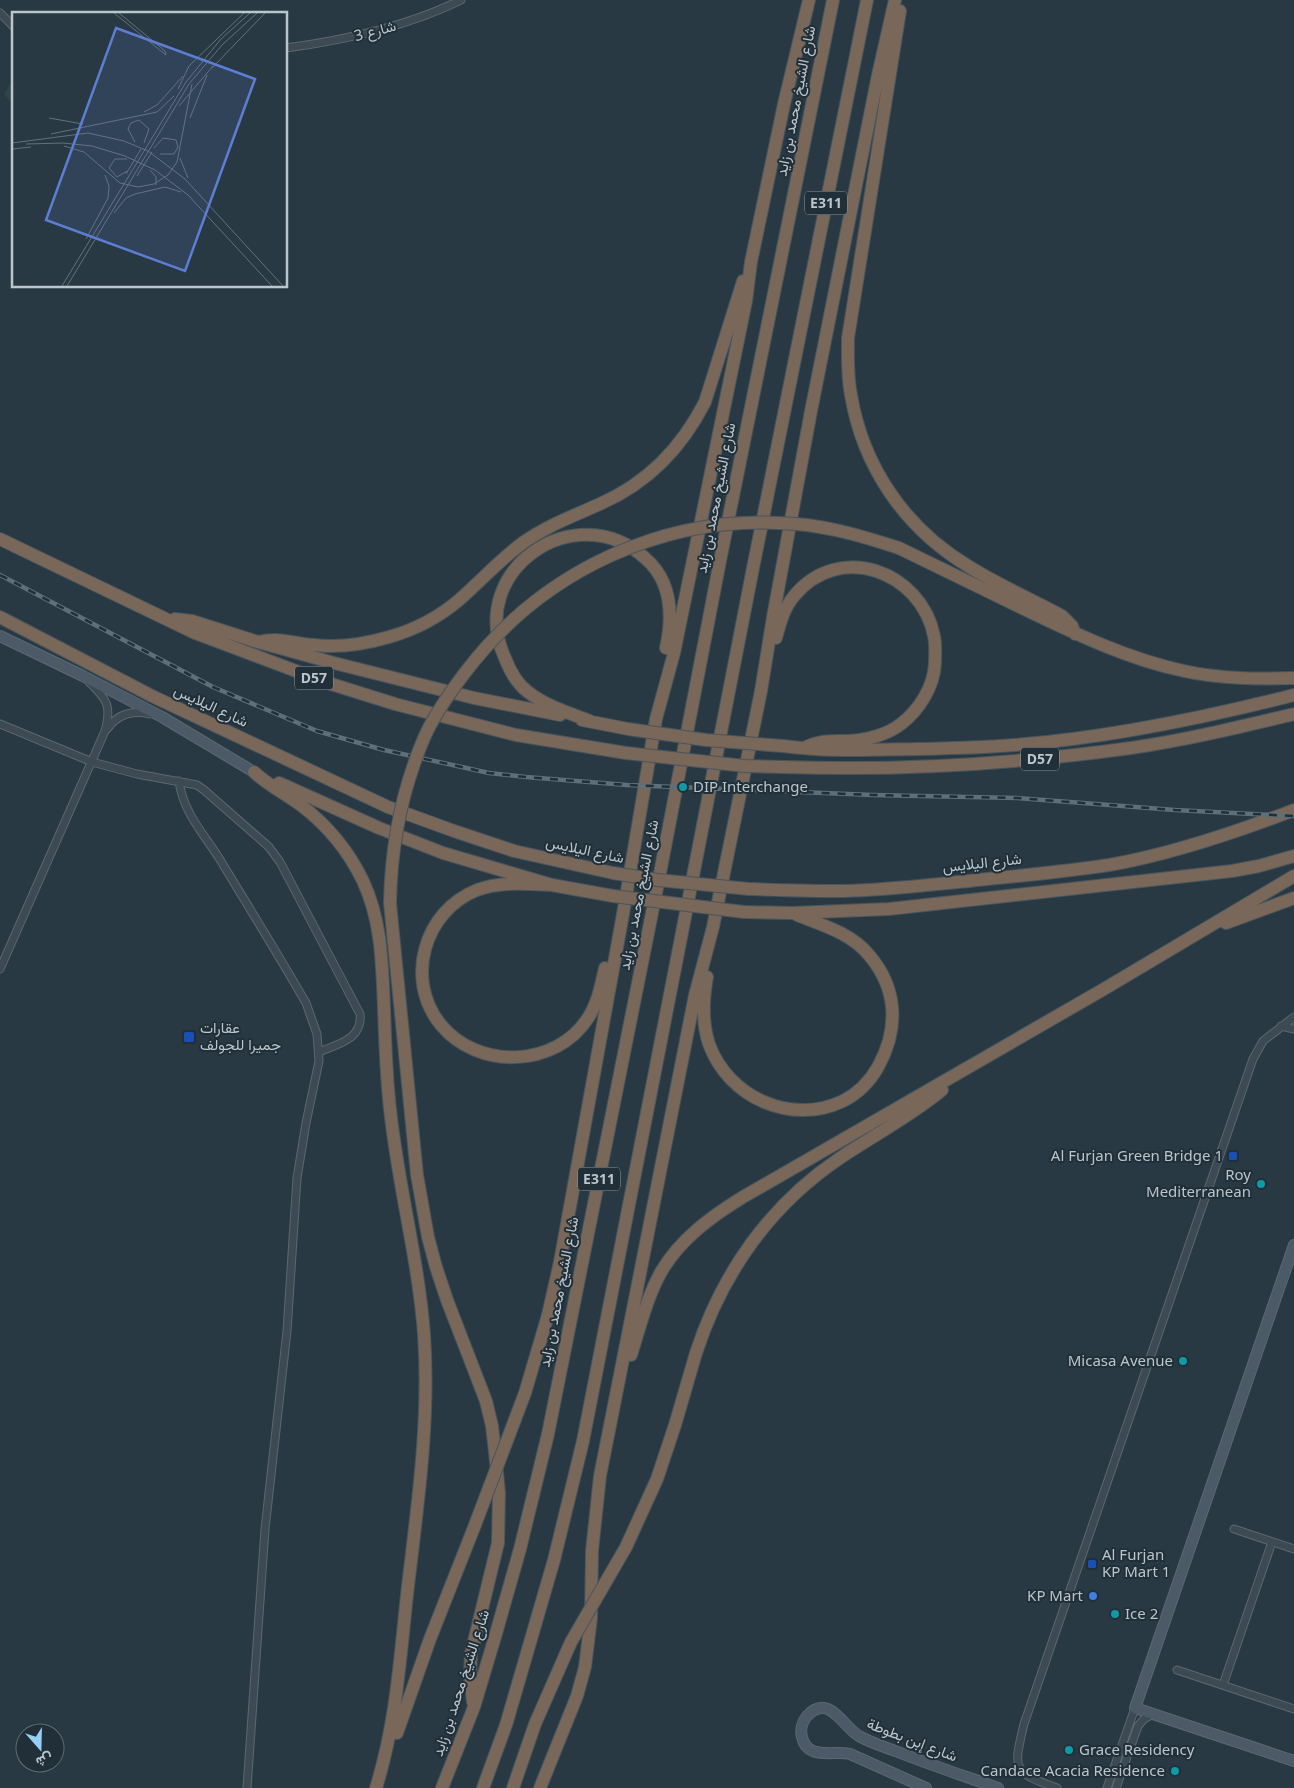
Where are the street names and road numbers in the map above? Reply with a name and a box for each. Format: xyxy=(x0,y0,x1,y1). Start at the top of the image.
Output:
street label: شارع 3 xyxy=(352,15,399,47)
street label: شارع الشيخ محمد بن زايد xyxy=(771,24,821,178)
road number: E311 xyxy=(805,192,847,214)
street label: شارع الشيخ محمد بن زايد xyxy=(691,421,741,575)
road number: D57 xyxy=(295,666,333,690)
street label: شارع اليلايس xyxy=(170,679,252,733)
road number: D57 xyxy=(1021,748,1059,771)
street label: شارع الشيخ محمد بن زايد xyxy=(614,818,664,972)
street label: شارع اليلايس xyxy=(544,831,626,869)
street label: شارع اليلايس xyxy=(941,848,1023,878)
road number: E311 xyxy=(578,1168,620,1190)
street label: شارع الشيخ محمد بن زايد xyxy=(534,1215,584,1369)
street label: شارع الشيخ محمد بن زايد xyxy=(427,1607,495,1759)
street label: شارع إبن بطوطة xyxy=(863,1713,961,1767)

